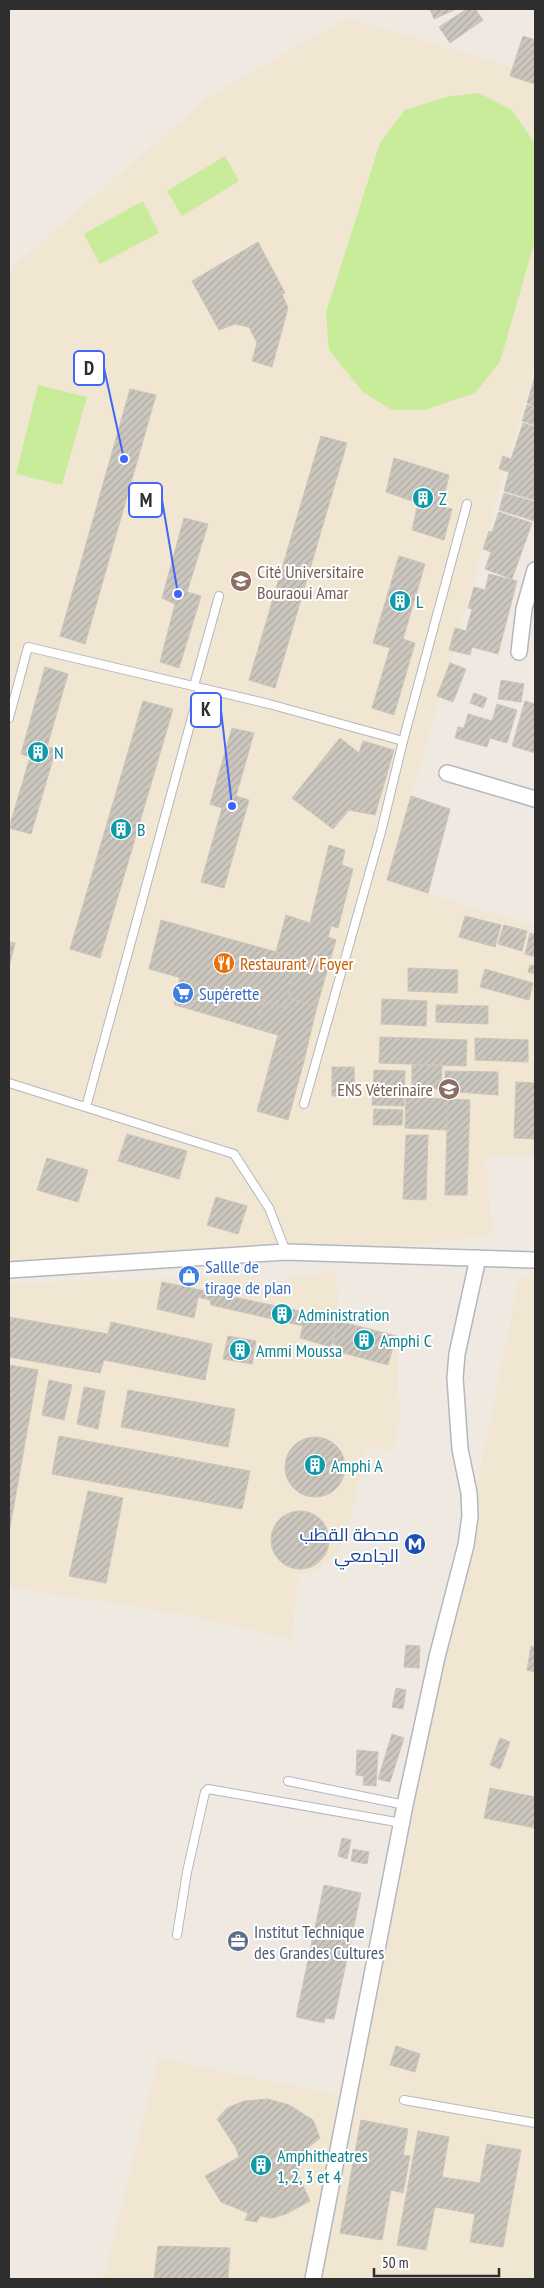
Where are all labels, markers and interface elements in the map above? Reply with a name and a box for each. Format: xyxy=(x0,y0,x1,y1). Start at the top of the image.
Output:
callout: D xyxy=(74,351,104,385)
text: D xyxy=(84,356,94,380)
callout: M xyxy=(129,483,162,517)
building icon: Z xyxy=(411,486,435,510)
place label: Z xyxy=(439,487,447,510)
text: M xyxy=(140,488,152,512)
place label: Cité Universitaire Bouraoui Amar xyxy=(257,560,364,604)
school or university icon: Cité Universitaire Bouraoui Amar xyxy=(229,569,253,593)
building icon: L xyxy=(388,589,412,613)
place label: L xyxy=(416,590,424,613)
callout: K xyxy=(191,693,221,727)
text: K xyxy=(201,697,211,721)
building icon: N xyxy=(26,740,50,764)
place label: N xyxy=(54,741,64,764)
building icon: B xyxy=(109,817,133,841)
place label: B xyxy=(137,818,145,841)
restaurant icon: Restaurant / Foyer xyxy=(212,951,236,975)
place label: Restaurant / Foyer xyxy=(240,952,354,975)
supermarket icon: Supérette xyxy=(171,981,195,1005)
place label: Supérette xyxy=(199,982,259,1005)
school or university icon: ENS Véterinaire xyxy=(437,1077,461,1101)
place label: ENS Véterinaire xyxy=(337,1078,433,1101)
place label: Sallle de tirage de plan xyxy=(205,1255,291,1299)
shop icon: Sallle de tirage de plan xyxy=(177,1264,201,1288)
building icon: Administration xyxy=(270,1302,294,1326)
place label: Administration xyxy=(298,1303,389,1326)
building icon: Amphi C xyxy=(352,1328,376,1352)
place label: Amphi C xyxy=(380,1329,432,1352)
building icon: Ammi Moussa xyxy=(228,1338,252,1362)
place label: Ammi Moussa xyxy=(256,1339,342,1362)
building icon: Amphi A xyxy=(303,1453,327,1477)
place label: Amphi A xyxy=(331,1454,383,1477)
place label: محطة القطب الجامعي xyxy=(299,1523,399,1570)
metro station icon: محطة القطب الجامعي xyxy=(403,1532,427,1556)
place label: Institut Technique des Grandes Cultures xyxy=(254,1920,384,1964)
office icon: Institut Technique des Grandes Cultures xyxy=(226,1929,250,1953)
place label: Amphitheatres 1, 2, 3 et 4 xyxy=(277,2144,368,2188)
building icon: Amphitheatres 1, 2, 3 et 4 xyxy=(249,2153,273,2177)
scale bar xyxy=(374,2246,499,2278)
text: 50 m xyxy=(382,2253,408,2272)

